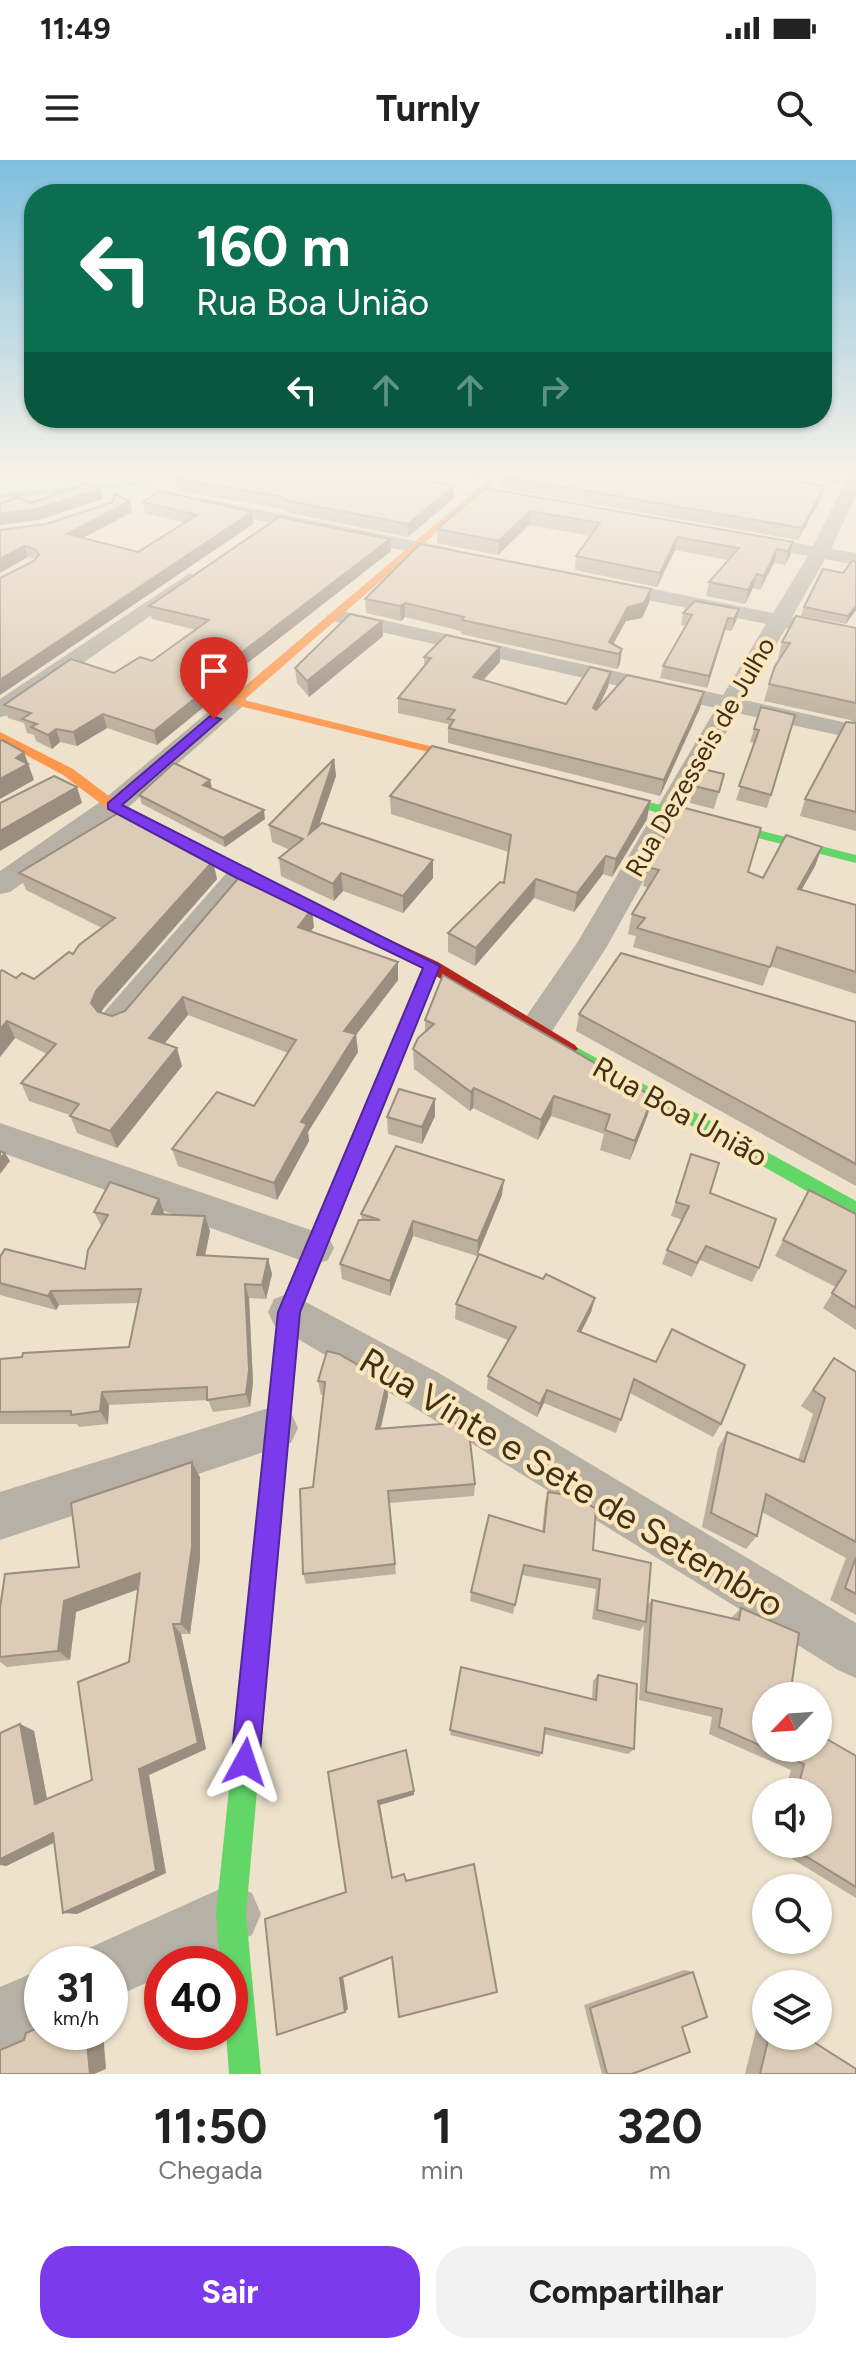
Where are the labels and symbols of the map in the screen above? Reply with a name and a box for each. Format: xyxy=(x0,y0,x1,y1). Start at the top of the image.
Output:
street label: Rua Dezesseis de Julho xyxy=(618,631,782,883)
pin xyxy=(180,637,248,719)
street label: Rua Boa União xyxy=(586,1048,774,1175)
street label: Rua Vinte e Sete de Setembro xyxy=(352,1339,792,1626)
north arrow xyxy=(752,1682,832,1762)
position arrow xyxy=(203,1720,287,1804)
speed limit sign: 40 xyxy=(144,1946,248,2050)

